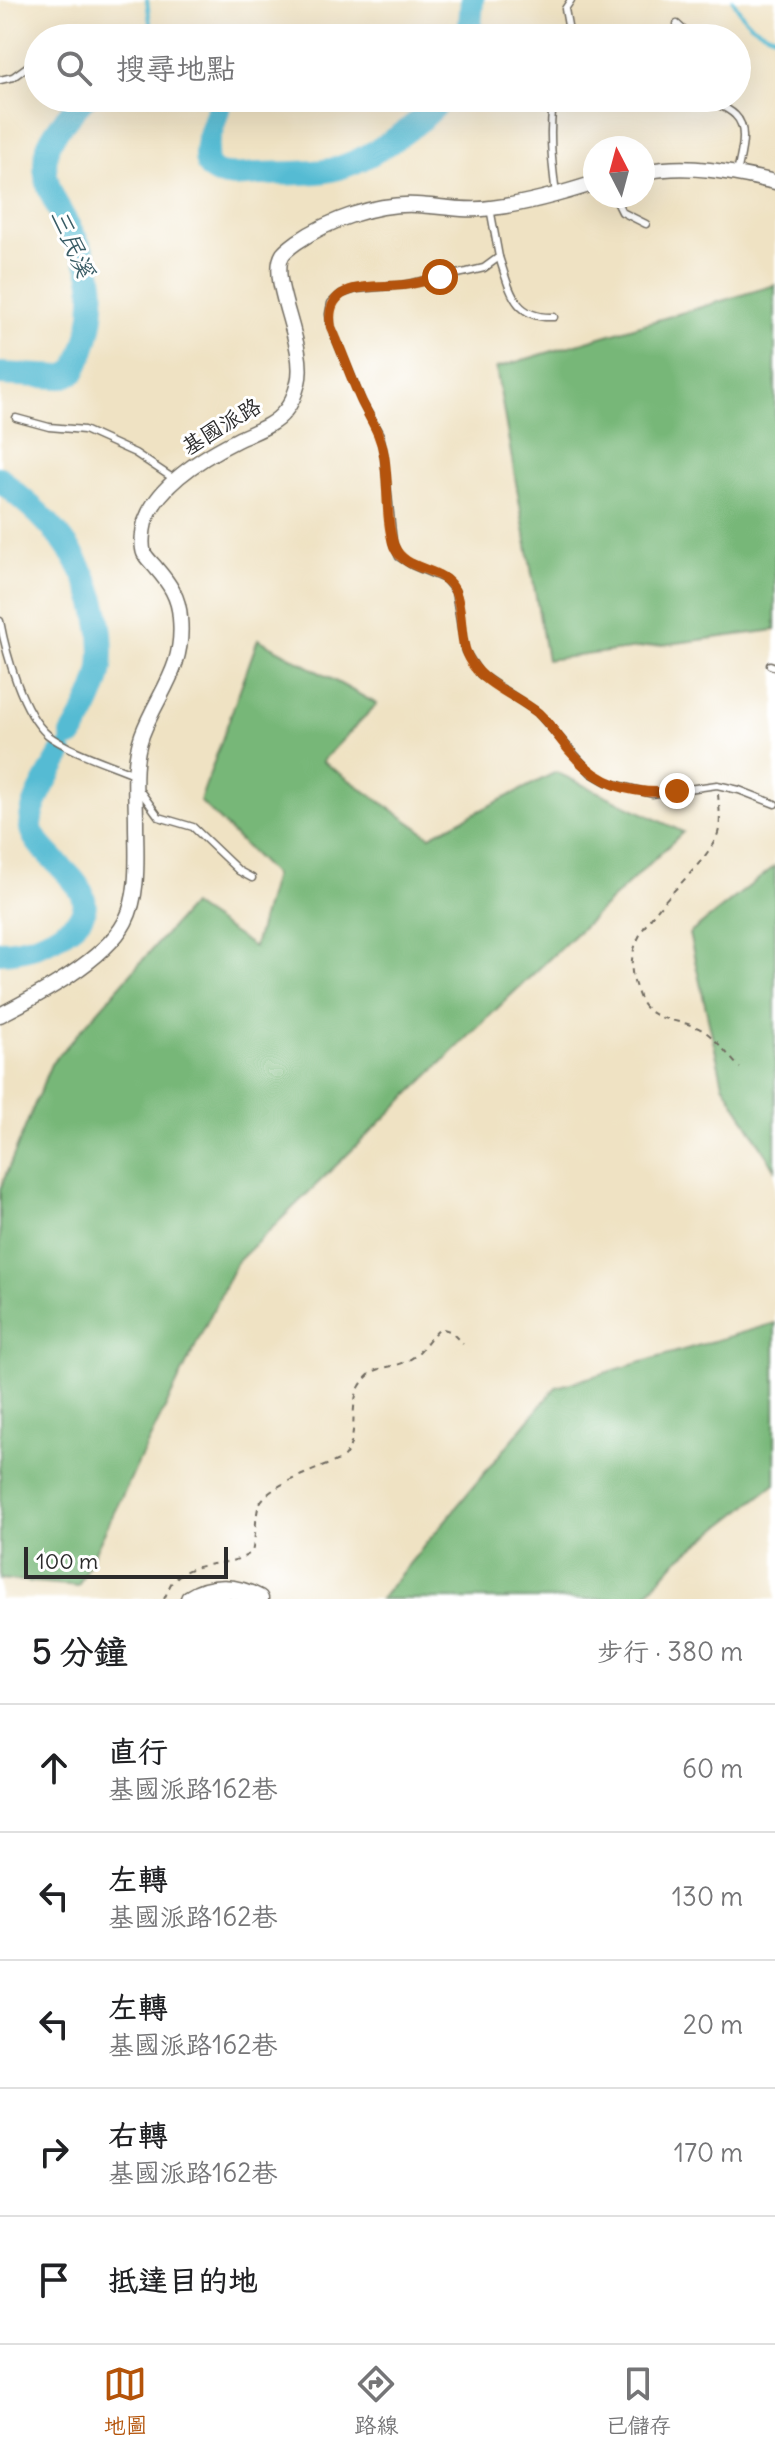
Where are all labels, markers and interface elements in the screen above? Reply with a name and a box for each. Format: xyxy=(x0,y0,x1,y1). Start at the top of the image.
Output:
search box xyxy=(24,24,751,112)
icon: search xyxy=(52,46,96,90)
text: 搜尋地點 xyxy=(116,49,236,87)
north arrow xyxy=(583,136,655,208)
water label: 三民溪 xyxy=(45,204,102,284)
route start xyxy=(422,259,458,295)
street label: 基國派路 xyxy=(176,391,266,461)
route end xyxy=(659,773,695,809)
scale bar xyxy=(24,1543,228,1579)
text: 100 m xyxy=(36,1547,98,1575)
text: 5 分鐘 xyxy=(32,1630,128,1673)
text: 步行 · 380 m xyxy=(597,1635,743,1668)
text: 直行 xyxy=(108,1732,168,1770)
icon: ahead xyxy=(32,1746,76,1790)
text: 60 m xyxy=(682,1752,743,1785)
text: 基國派路162巷 xyxy=(108,1772,278,1805)
text: 左轉 xyxy=(108,1860,168,1898)
icon: left xyxy=(32,1874,76,1918)
text: 130 m xyxy=(672,1880,743,1913)
text: 基國派路162巷 xyxy=(108,1900,278,1933)
text: 左轉 xyxy=(108,1988,168,2026)
icon: left xyxy=(32,2002,76,2046)
text: 20 m xyxy=(683,2008,743,2041)
text: 基國派路162巷 xyxy=(108,2028,278,2061)
text: 右轉 xyxy=(108,2116,168,2154)
icon: right xyxy=(32,2130,76,2174)
text: 170 m xyxy=(674,2136,743,2169)
text: 基國派路162巷 xyxy=(108,2156,278,2189)
icon: arrive xyxy=(32,2258,76,2302)
text: 抵達目的地 xyxy=(108,2261,258,2299)
tab: 地圖 xyxy=(103,2362,148,2439)
tab: 路線 xyxy=(354,2362,399,2439)
tab: 已儲存 xyxy=(605,2362,672,2439)

